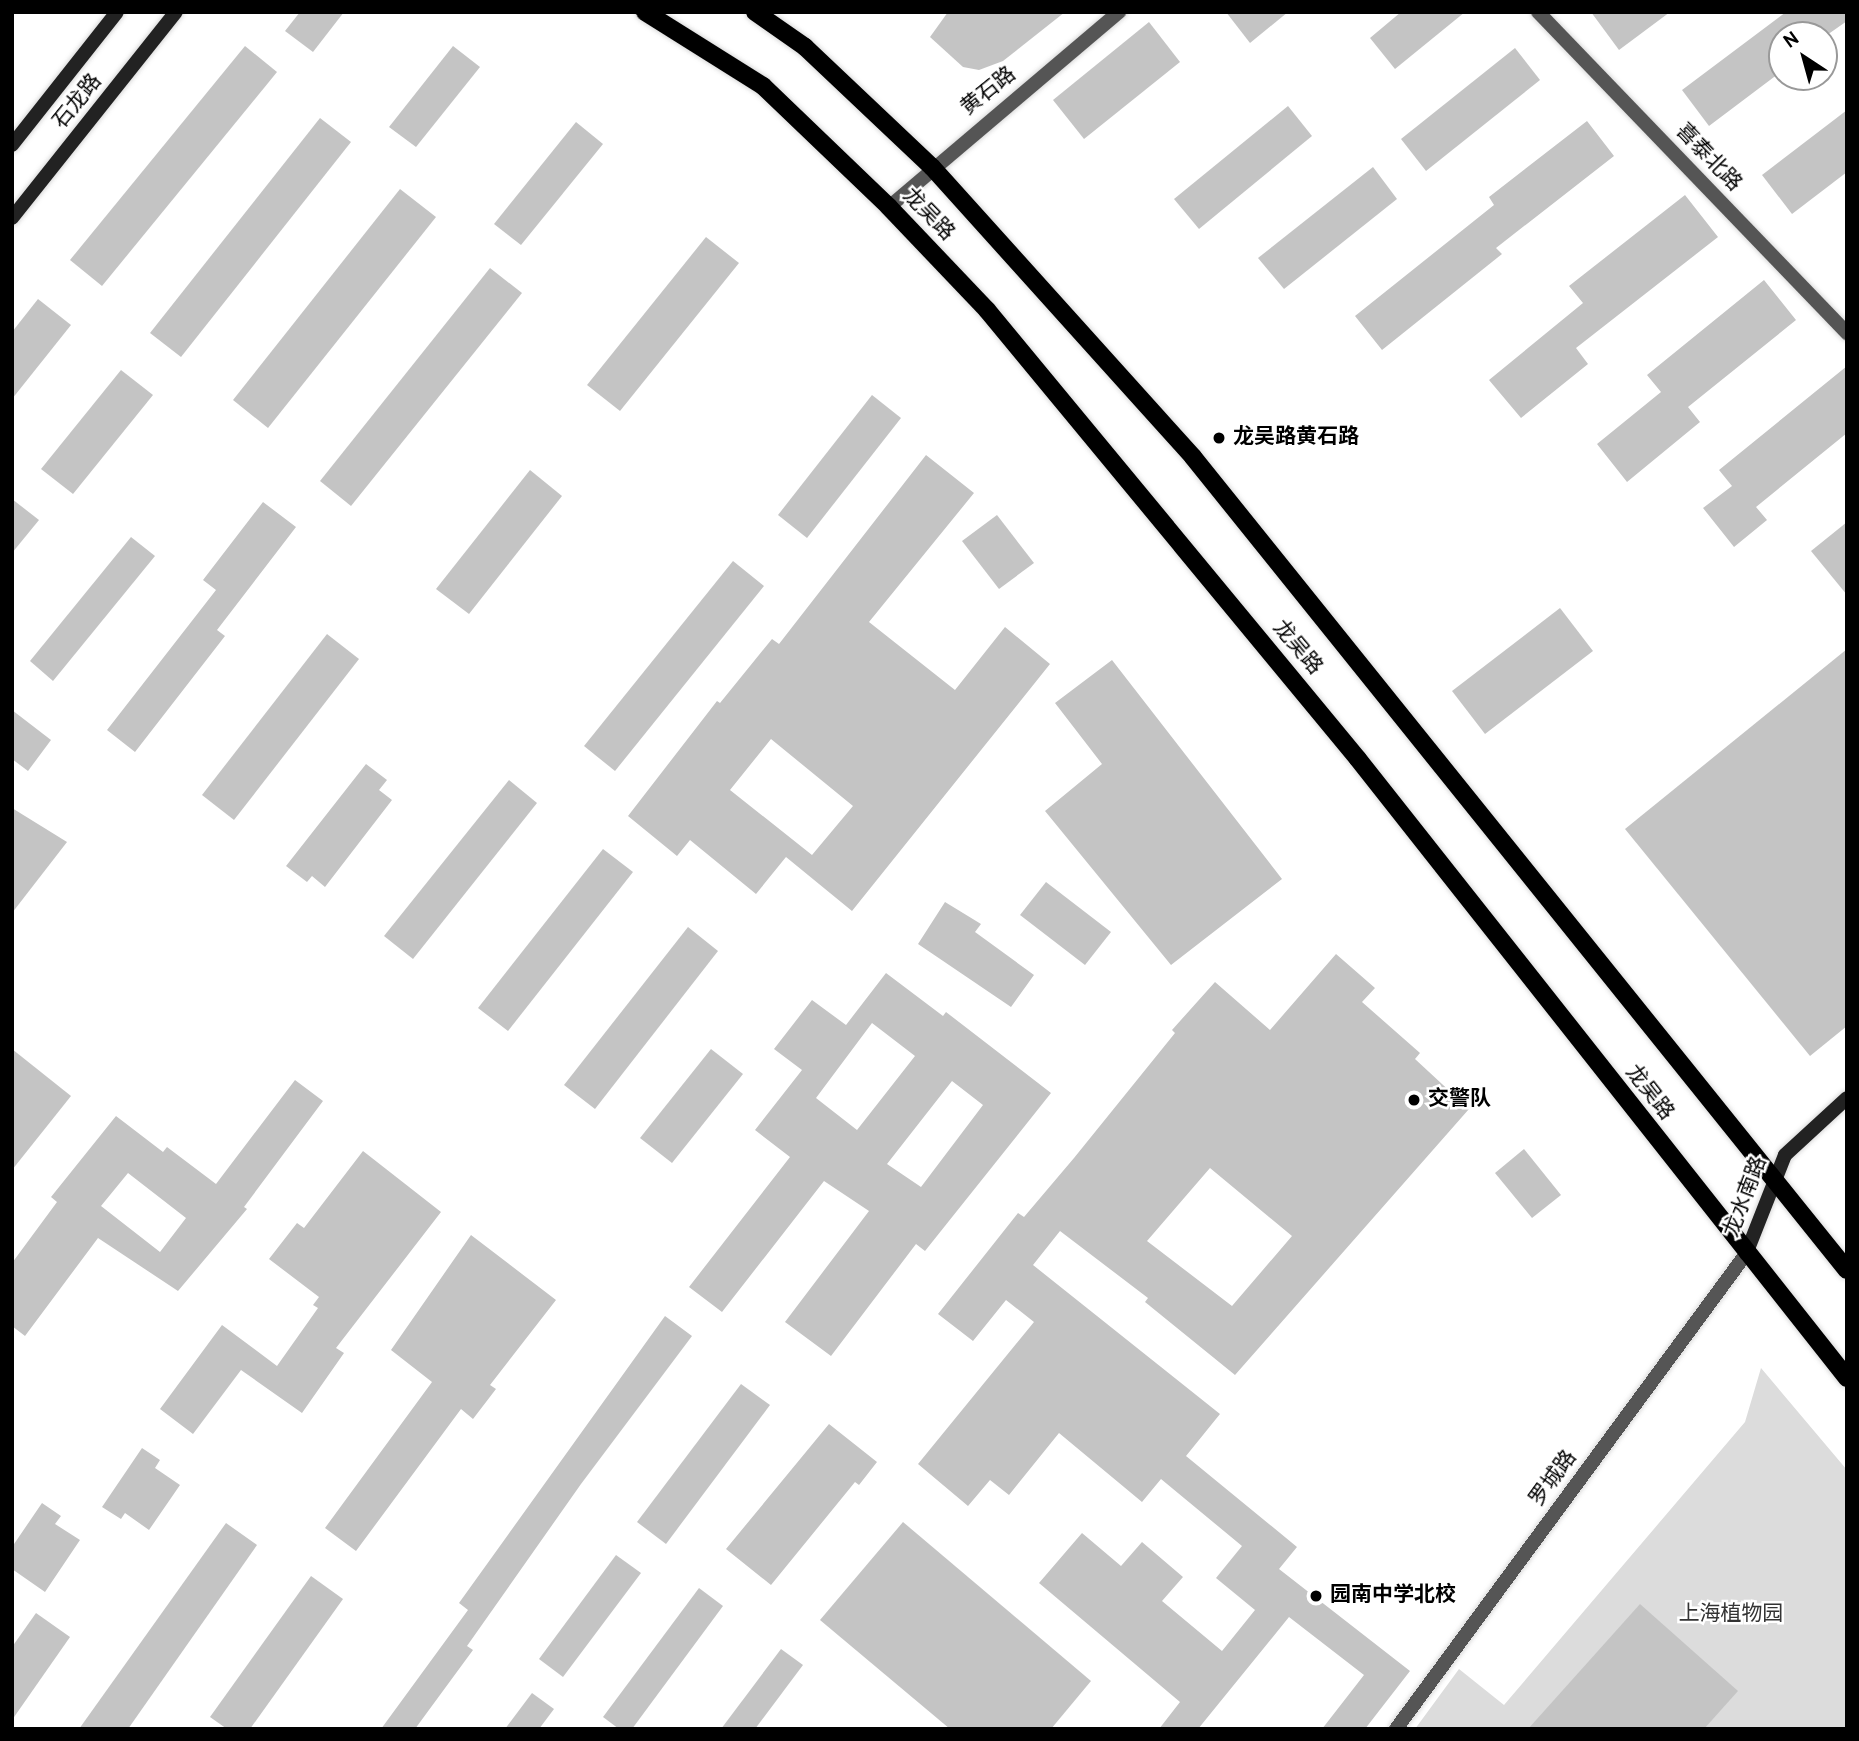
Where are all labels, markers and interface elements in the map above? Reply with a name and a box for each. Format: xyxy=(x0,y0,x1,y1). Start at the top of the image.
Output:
north arrow xyxy=(1768,21,1838,91)
text: N xyxy=(1779,27,1804,54)
street label: 黄石路 xyxy=(957,62,1021,122)
street label: 石龙路 xyxy=(48,70,108,134)
street label: 喜泰北路 xyxy=(1670,119,1746,197)
street label: 龙吴路 xyxy=(897,184,959,246)
place label: 龙吴路黄石路 xyxy=(1233,425,1359,451)
marker: 龙吴路黄石路 xyxy=(1211,430,1227,446)
street label: 龙吴路 xyxy=(1267,616,1327,680)
street label: 龙吴路 xyxy=(1620,1060,1678,1126)
place label: 交警队 xyxy=(1428,1087,1491,1113)
marker: 交警队 xyxy=(1406,1092,1422,1108)
street label: 龙水南路 xyxy=(1719,1153,1773,1241)
street label: 罗城路 xyxy=(1525,1446,1583,1512)
place label: 园南中学北校 xyxy=(1330,1583,1456,1609)
marker: 园南中学北校 xyxy=(1308,1588,1324,1604)
park label: 上海植物园 xyxy=(1679,1602,1783,1628)

